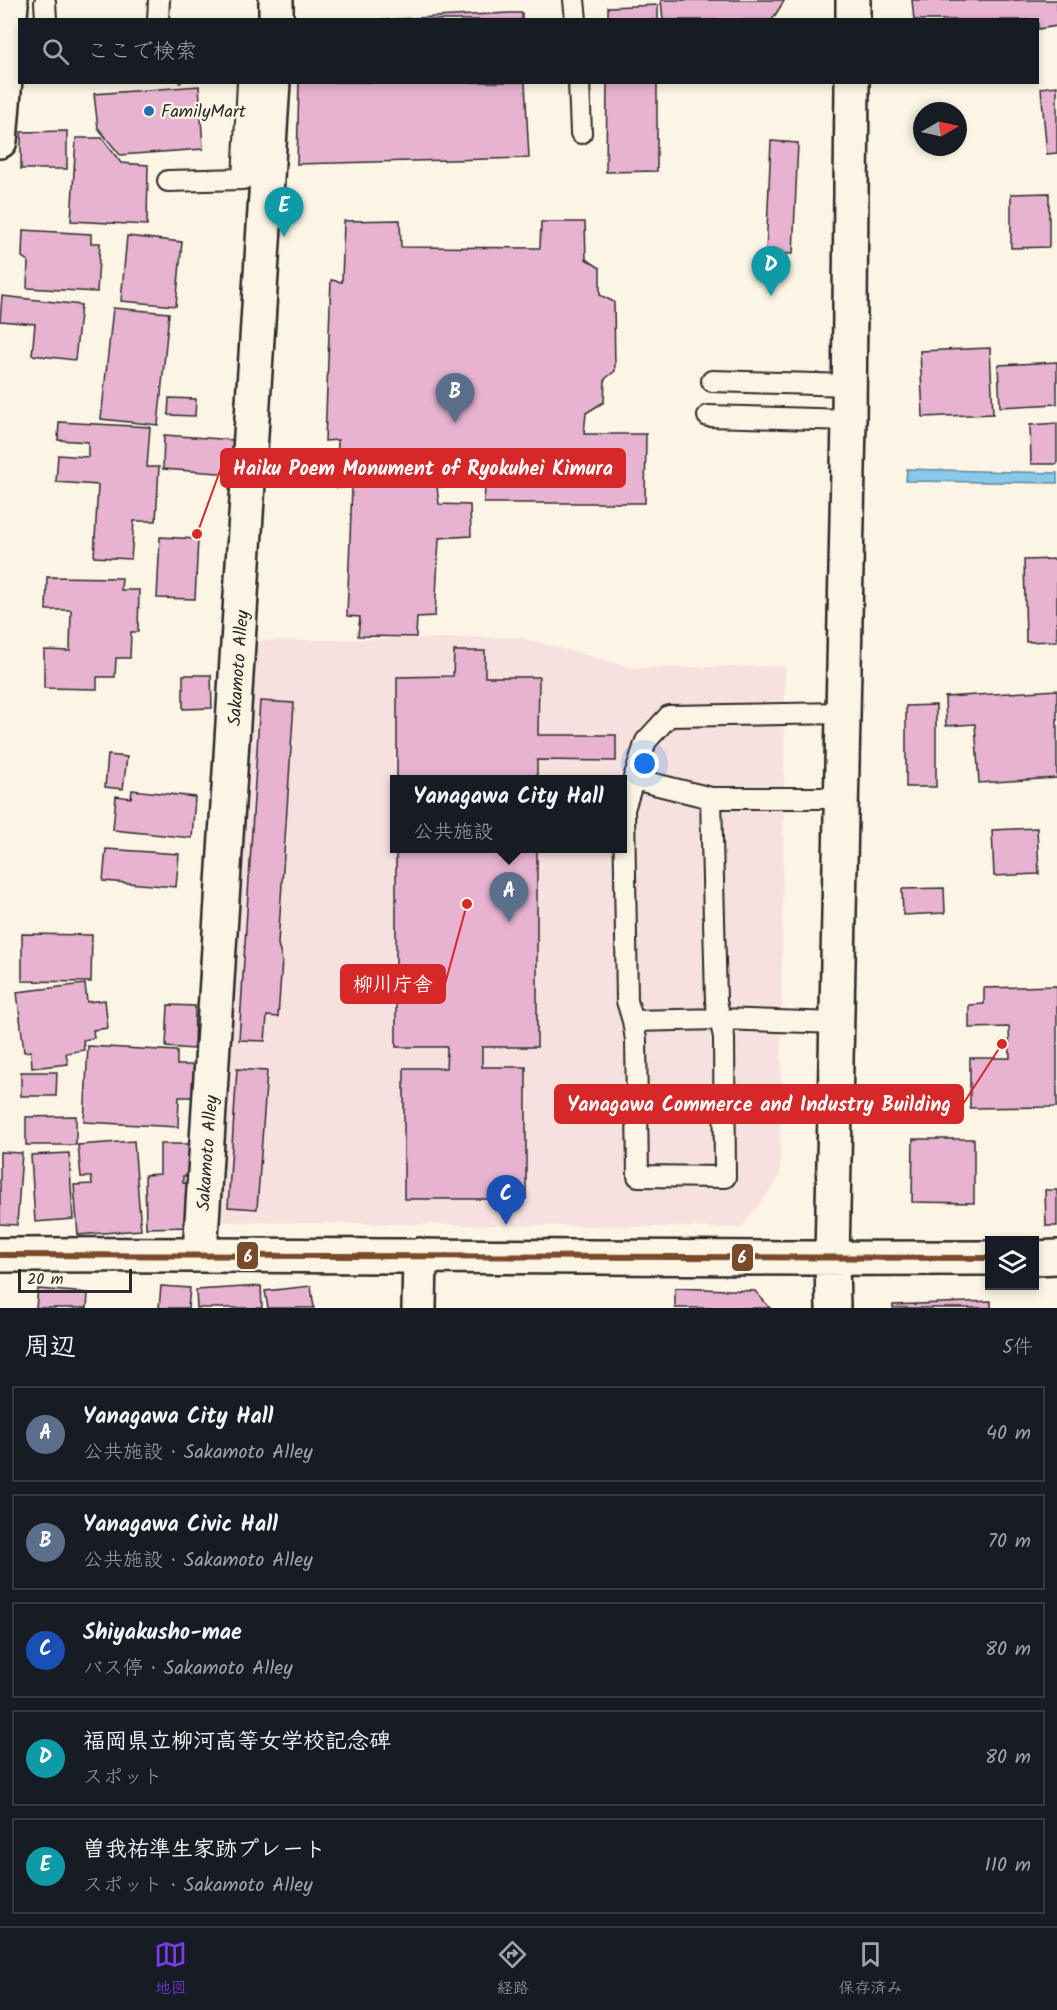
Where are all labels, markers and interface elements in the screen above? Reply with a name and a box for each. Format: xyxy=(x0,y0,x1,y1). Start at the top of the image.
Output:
search box xyxy=(18,18,1039,84)
icon: search xyxy=(39,35,72,68)
text: ここで検索 xyxy=(87,35,197,70)
place label: FamilyMart xyxy=(161,98,247,127)
north arrow xyxy=(913,102,967,156)
marker: FamilyMart xyxy=(142,104,156,118)
pin: E xyxy=(264,188,304,237)
pin: D xyxy=(752,246,790,296)
pin: B xyxy=(436,374,474,423)
callout: Haiku Poem Monument of Ryokuhei Kimura xyxy=(221,449,625,487)
text: Haiku Poem Monument of Ryokuhei Kimura xyxy=(233,454,613,486)
street label: Sakamoto Alley xyxy=(221,609,258,727)
your location xyxy=(630,749,659,778)
popup xyxy=(390,775,627,853)
text: Yanagawa City Hall xyxy=(413,780,604,815)
text: 公共施設 xyxy=(413,817,493,849)
pin: A xyxy=(490,872,528,922)
callout: 柳川庁舎 xyxy=(341,965,445,1003)
text: 柳川庁舎 xyxy=(353,970,433,1002)
callout: Yanagawa Commerce and Industry Building xyxy=(555,1085,963,1123)
text: Yanagawa Commerce and Industry Building xyxy=(567,1090,951,1122)
street label: Sakamoto Alley xyxy=(190,1094,227,1212)
pin: C xyxy=(486,1176,526,1225)
map controls xyxy=(985,1236,1039,1290)
button: layers xyxy=(985,1236,1039,1290)
line badge: 6 xyxy=(236,1241,259,1270)
line badge: 6 xyxy=(731,1243,754,1272)
text: 6 xyxy=(244,1245,253,1270)
text: 6 xyxy=(738,1246,747,1271)
scale bar xyxy=(18,1266,132,1294)
text: 20 m xyxy=(27,1267,63,1292)
text: 周辺 xyxy=(24,1327,76,1369)
text: 5件 xyxy=(1002,1332,1033,1364)
text: Yanagawa City Hall xyxy=(83,1400,273,1435)
text: A xyxy=(39,1418,52,1450)
text: 40 m xyxy=(986,1418,1031,1450)
text: 公共施設 · Sakamoto Alley xyxy=(83,1437,313,1469)
text: Yanagawa Civic Hall xyxy=(83,1508,278,1543)
text: B xyxy=(39,1526,52,1558)
text: 70 m xyxy=(988,1526,1031,1558)
text: 公共施設 · Sakamoto Alley xyxy=(83,1545,313,1577)
text: Shiyakusho-mae xyxy=(83,1616,242,1651)
text: C xyxy=(39,1634,52,1666)
text: 80 m xyxy=(985,1634,1031,1666)
text: バス停 · Sakamoto Alley xyxy=(83,1653,293,1685)
text: 福岡県立柳河高等女学校記念碑 xyxy=(83,1725,391,1760)
text: D xyxy=(39,1742,52,1774)
text: 80 m xyxy=(985,1742,1031,1774)
text: スポット xyxy=(83,1762,163,1794)
text: 曽我祐準生家跡プレート xyxy=(83,1833,326,1868)
text: E xyxy=(40,1850,51,1882)
text: 110 m xyxy=(985,1850,1031,1882)
text: スポット · Sakamoto Alley xyxy=(83,1870,313,1902)
tab: 地図 xyxy=(154,1938,187,2001)
tab: 経路 xyxy=(496,1938,529,2001)
tab: 保存済み xyxy=(838,1938,902,2001)

